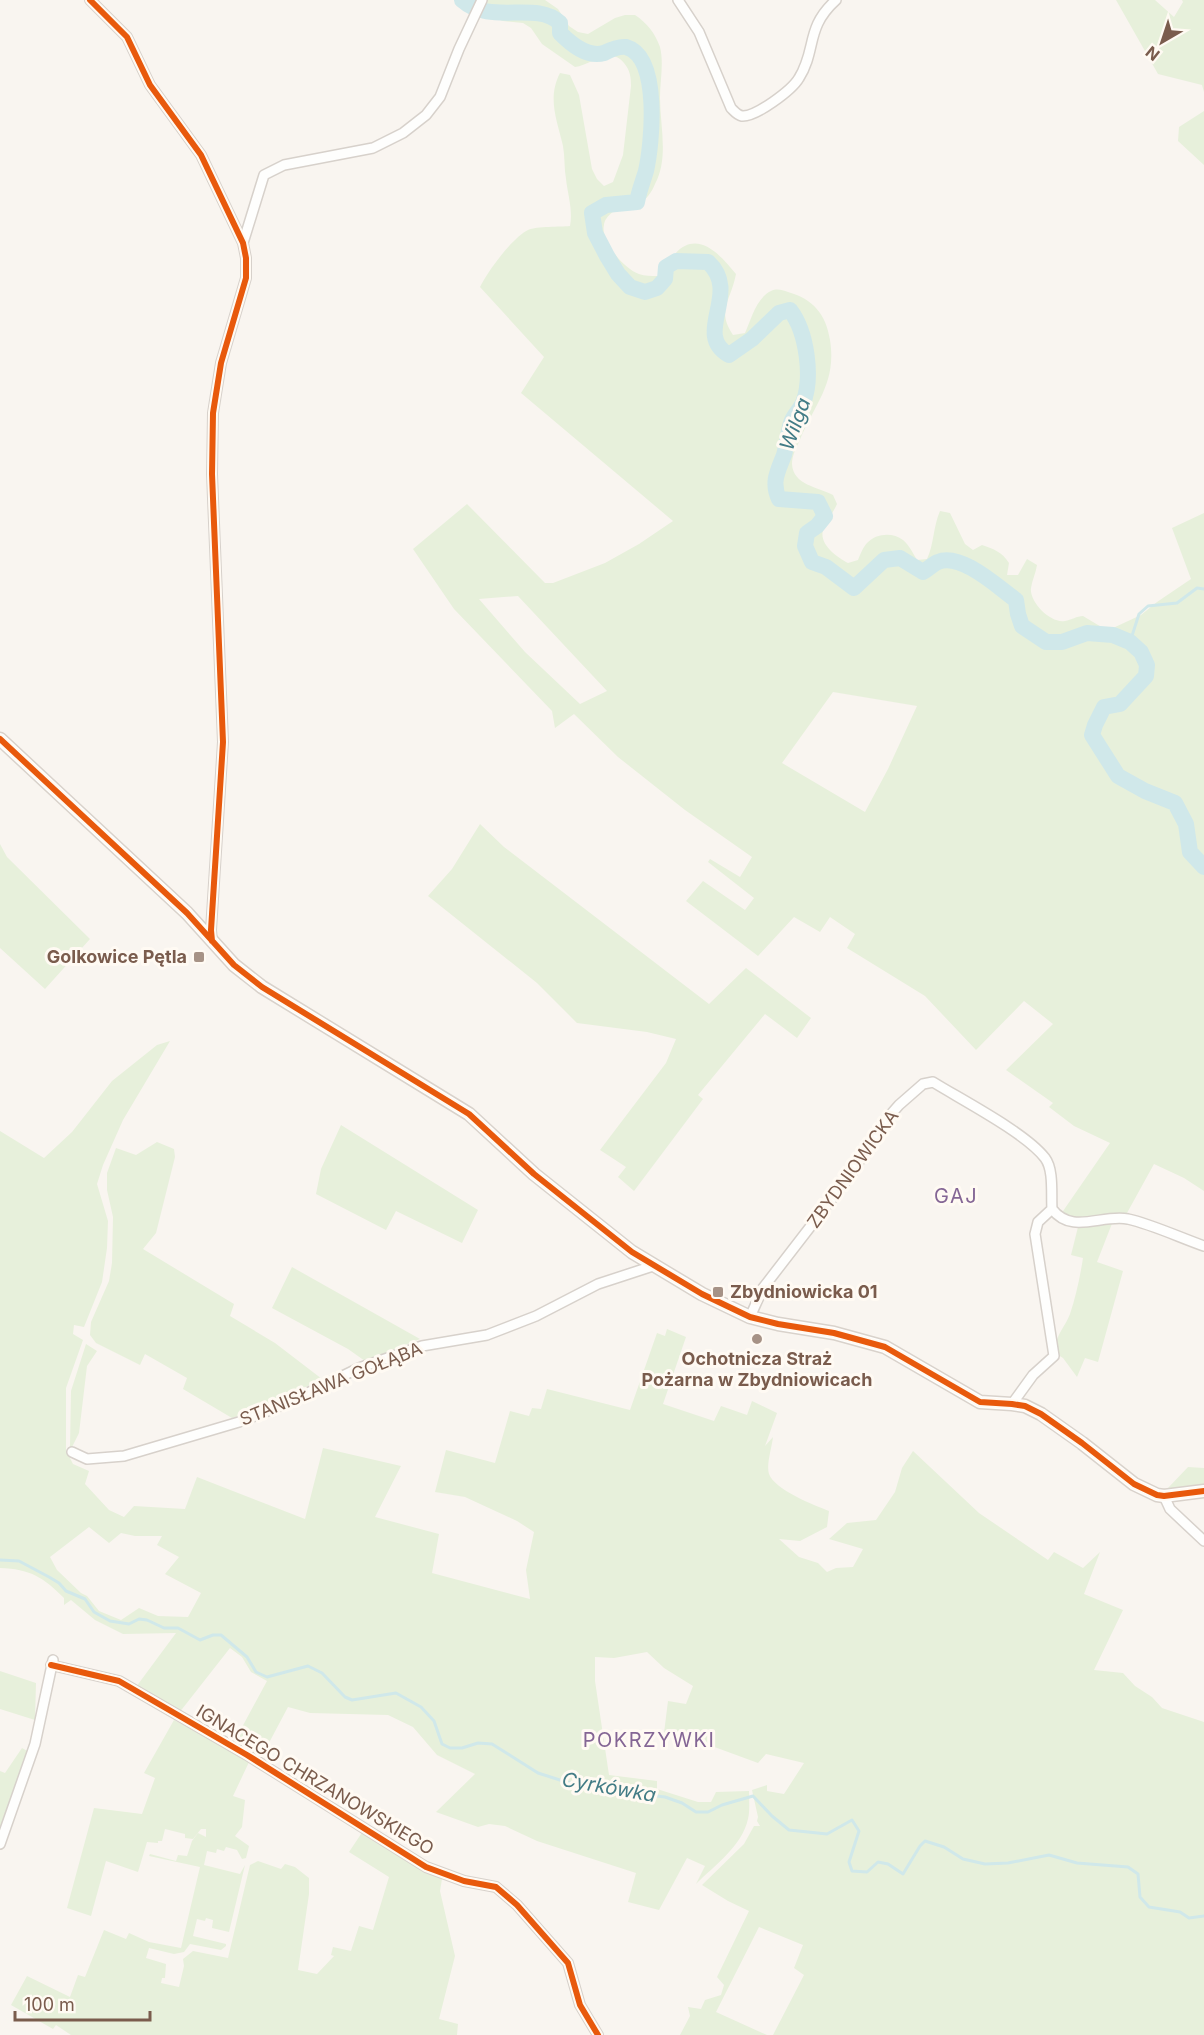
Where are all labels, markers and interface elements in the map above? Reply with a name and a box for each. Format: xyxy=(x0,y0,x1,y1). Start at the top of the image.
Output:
north arrow xyxy=(1132,12,1192,72)
text: N xyxy=(1142,42,1164,65)
water label: Wilga xyxy=(774,395,816,453)
place label: Golkowice Pętla xyxy=(47,946,187,967)
marker: Golkowice Pętla xyxy=(192,950,206,964)
street label: ZBYDNIOWICKA xyxy=(803,1106,902,1232)
district label: GAJ xyxy=(934,1184,978,1208)
place label: Zbydniowicka 01 xyxy=(730,1281,878,1302)
marker: Zbydniowicka 01 xyxy=(711,1285,725,1299)
marker: Ochotnicza Straż Pożarna w Zbydniowicach xyxy=(750,1332,764,1346)
street label: STANISŁAWA GOŁĄBA xyxy=(237,1337,425,1430)
place label: Ochotnicza Straż Pożarna w Zbydniowicach xyxy=(642,1348,872,1390)
street label: IGNACEGO CHRZANOWSKIEGO xyxy=(193,1700,438,1859)
district label: POKRZYWKI xyxy=(583,1728,715,1752)
water label: Cyrkówka xyxy=(560,1767,658,1807)
scale bar xyxy=(15,1984,150,2022)
text: 100 m xyxy=(24,1994,75,2015)

